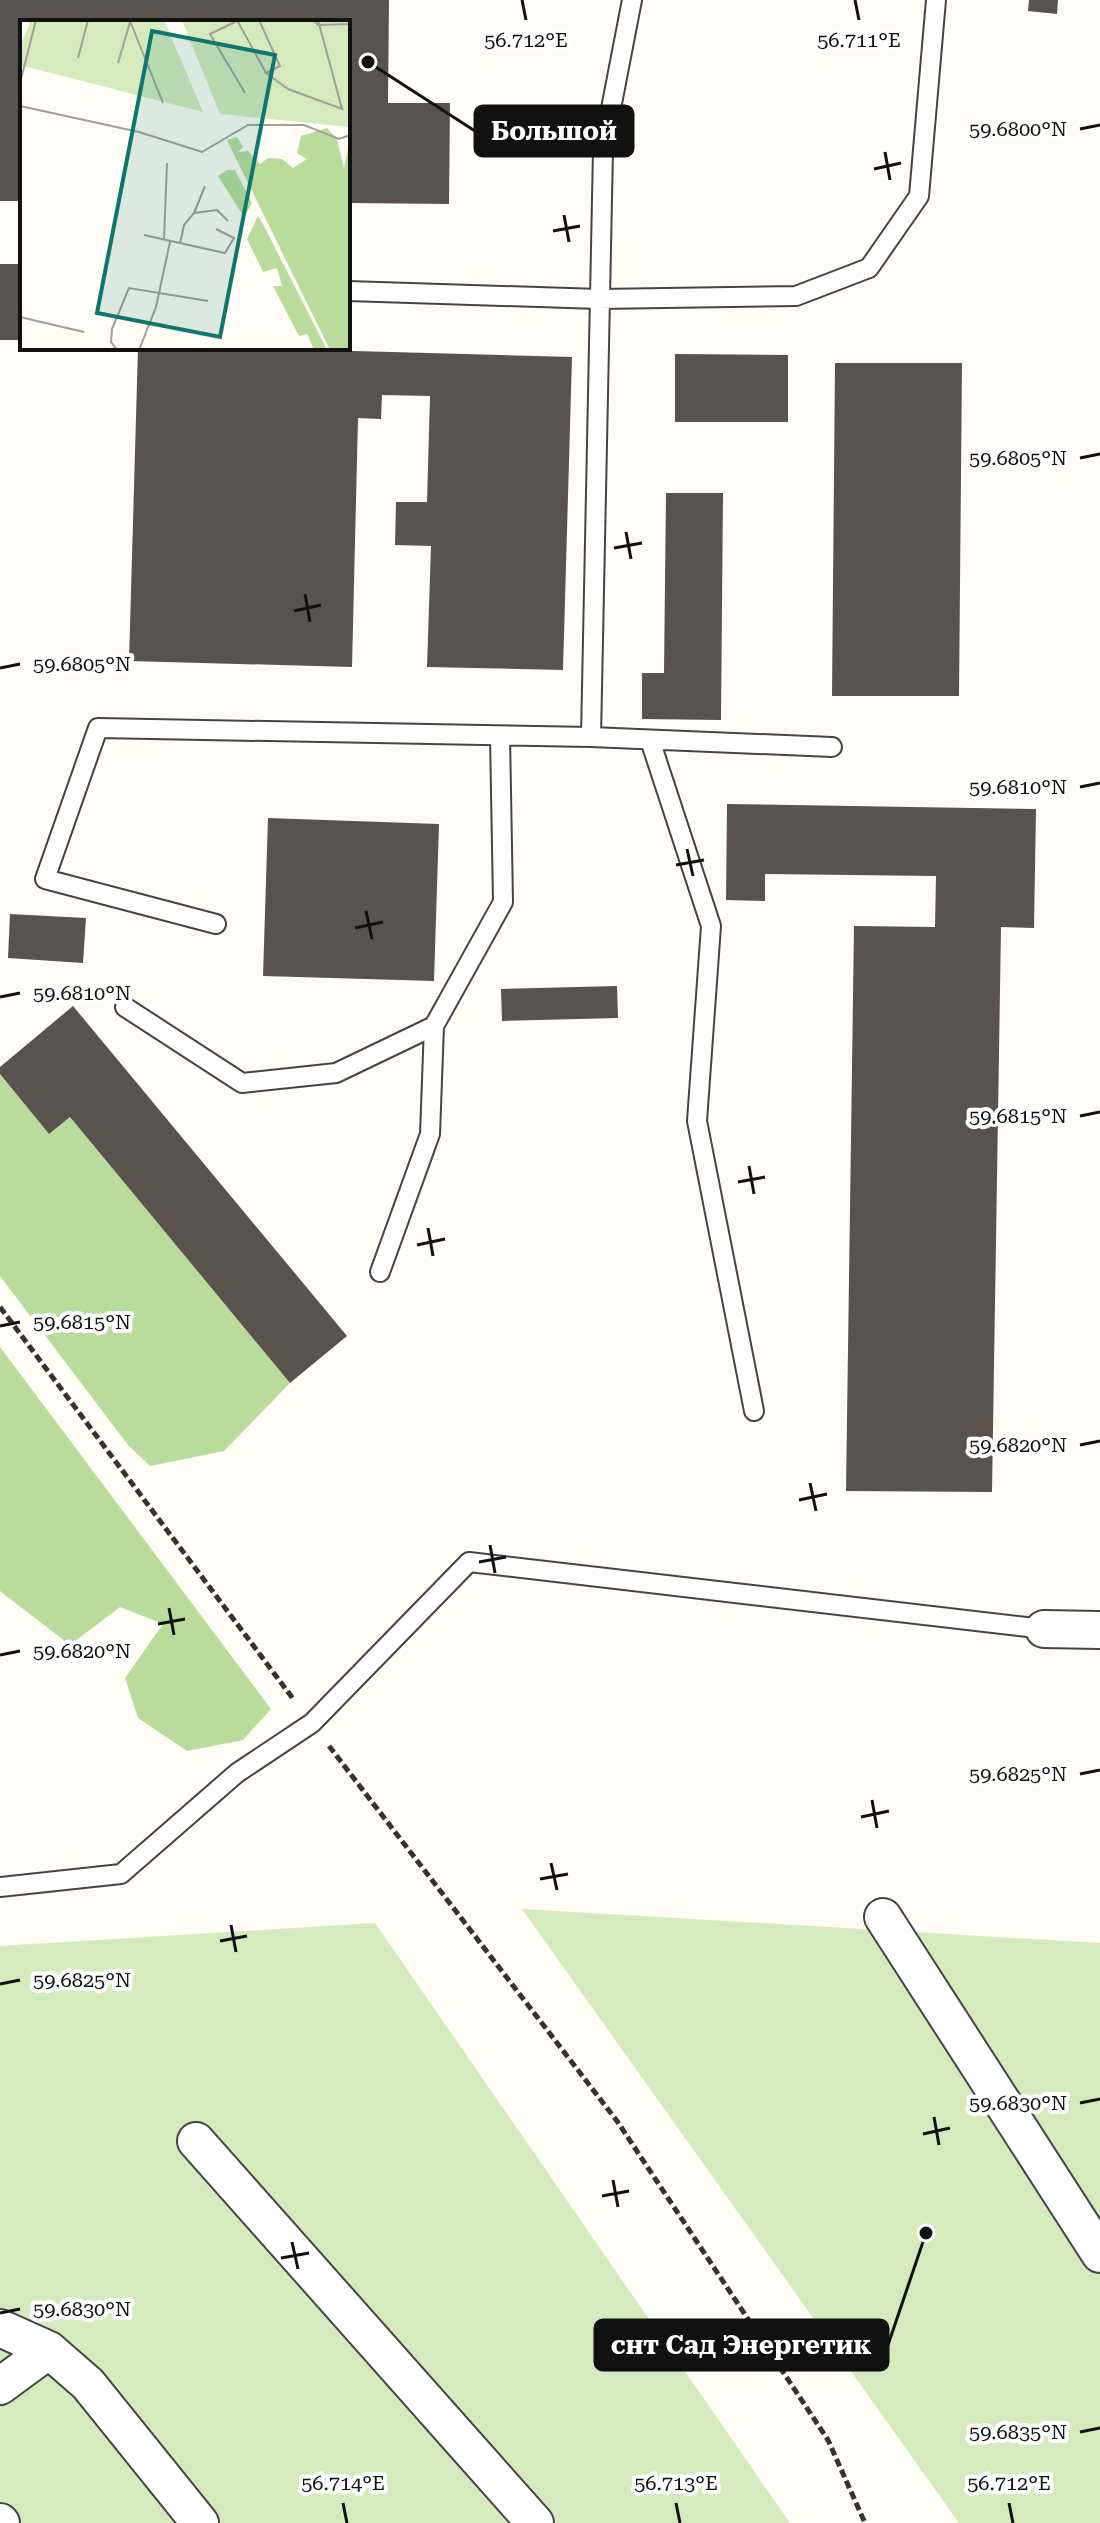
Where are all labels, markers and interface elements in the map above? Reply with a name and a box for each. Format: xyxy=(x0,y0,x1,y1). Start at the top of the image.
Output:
inset map xyxy=(20,20,350,350)
text: 56.712°E xyxy=(484,28,568,52)
text: 56.711°E xyxy=(817,28,901,52)
callout: Большой xyxy=(475,106,633,156)
text: Большой xyxy=(491,116,617,146)
text: 59.6800°N xyxy=(969,117,1067,141)
text: 59.6805°N xyxy=(969,446,1067,470)
text: 59.6805°N xyxy=(33,652,131,676)
text: 59.6810°N xyxy=(969,775,1067,799)
text: 59.6810°N xyxy=(33,981,131,1005)
text: 59.6815°N xyxy=(969,1104,1067,1128)
text: 59.6815°N xyxy=(33,1310,131,1334)
text: 59.6820°N xyxy=(969,1433,1067,1457)
text: 59.6820°N xyxy=(33,1639,131,1663)
text: 59.6825°N xyxy=(969,1762,1067,1786)
text: 59.6825°N xyxy=(33,1968,131,1992)
text: 59.6830°N xyxy=(969,2091,1067,2115)
text: 59.6830°N xyxy=(33,2297,131,2321)
callout: снт Сад Энергетик xyxy=(595,2320,888,2370)
text: снт Сад Энергетик xyxy=(611,2330,871,2360)
text: 59.6835°N xyxy=(969,2420,1067,2444)
text: 56.714°E xyxy=(301,2471,385,2495)
text: 56.713°E xyxy=(634,2471,718,2495)
text: 56.712°E xyxy=(967,2471,1051,2495)

